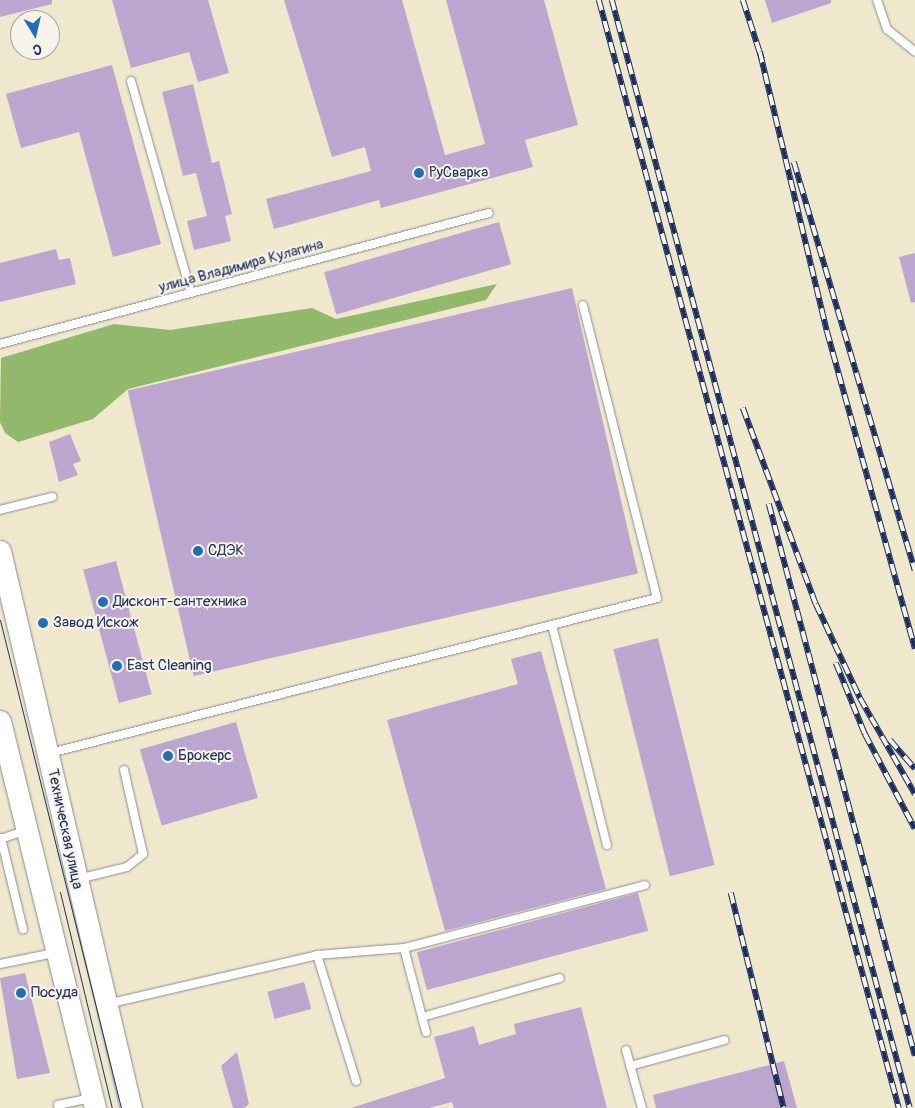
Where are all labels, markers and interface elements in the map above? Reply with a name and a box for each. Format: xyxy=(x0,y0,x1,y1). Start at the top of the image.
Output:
north arrow xyxy=(10,10,60,60)
text: С xyxy=(32,40,43,58)
place label: РуСварка xyxy=(429,164,488,182)
marker: РуСварка xyxy=(413,167,425,179)
street label: улица Владимира Кулагина xyxy=(157,235,325,297)
place label: СДЭК xyxy=(208,542,244,560)
marker: СДЭК xyxy=(192,545,204,557)
place label: Дисконт-сантехника xyxy=(113,593,247,611)
marker: Дисконт-сантехника xyxy=(97,596,109,608)
place label: Завод Искож xyxy=(53,614,139,632)
marker: Завод Искож xyxy=(37,617,49,629)
place label: East Cleaning xyxy=(127,657,212,675)
marker: East Cleaning xyxy=(111,660,123,672)
place label: Брокерс xyxy=(178,747,232,765)
marker: Брокерс xyxy=(162,750,174,762)
street label: Техническая улица xyxy=(43,767,87,891)
place label: Посуда xyxy=(31,984,78,1002)
marker: Посуда xyxy=(15,987,27,999)

